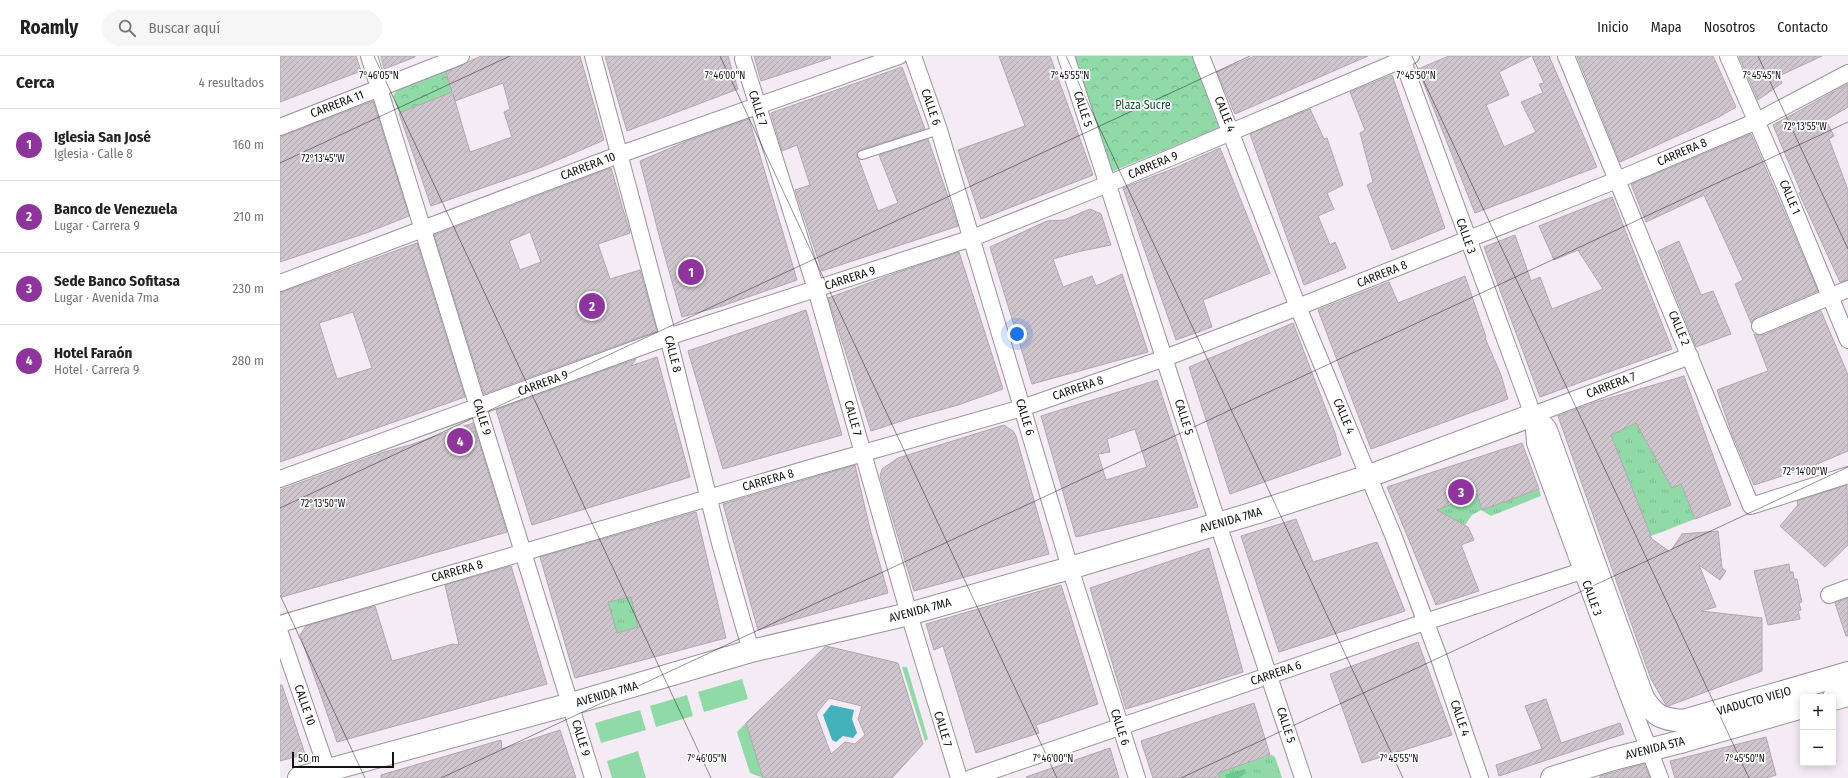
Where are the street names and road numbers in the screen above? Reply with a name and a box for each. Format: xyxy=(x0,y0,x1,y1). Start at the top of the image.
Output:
street label: CARRERA 11 xyxy=(308,87,366,121)
street label: CALLE 6 xyxy=(918,87,944,127)
street label: CALLE 7 xyxy=(746,89,770,128)
street label: CALLE 5 xyxy=(1071,89,1096,129)
street label: CALLE 4 xyxy=(1212,94,1239,134)
street label: CARRERA 8 xyxy=(1655,135,1709,169)
street label: CARRERA 9 xyxy=(1126,148,1180,182)
street label: CARRERA 10 xyxy=(559,149,617,183)
street label: CALLE 1 xyxy=(1776,178,1804,216)
street label: CALLE 3 xyxy=(1453,216,1479,256)
street label: CARRERA 8 xyxy=(1355,258,1409,290)
street label: CARRERA 9 xyxy=(823,263,877,293)
street label: CALLE 2 xyxy=(1665,308,1693,348)
street label: CALLE 8 xyxy=(662,334,684,374)
street label: CARRERA 9 xyxy=(516,367,570,399)
street label: CARRERA 7 xyxy=(1584,369,1638,401)
street label: CARRERA 8 xyxy=(1051,373,1105,403)
street label: CALLE 4 xyxy=(1330,396,1358,436)
street label: CALLE 9 xyxy=(470,397,494,437)
street label: CALLE 6 xyxy=(1013,397,1037,437)
street label: CALLE 5 xyxy=(1172,397,1197,437)
street label: CALLE 7 xyxy=(841,399,865,438)
street label: CARRERA 8 xyxy=(741,466,795,494)
street label: AVENIDA 7MA xyxy=(1198,504,1264,536)
street label: CARRERA 8 xyxy=(430,557,484,585)
street label: CALLE 3 xyxy=(1579,578,1605,618)
street label: AVENIDA 7MA xyxy=(887,595,953,625)
street label: CARRERA 6 xyxy=(1249,658,1303,688)
street label: AVENIDA 7MA xyxy=(574,678,640,710)
street label: CALLE 10 xyxy=(291,683,319,727)
street label: VIADUCTO VIEJO xyxy=(1715,684,1793,718)
street label: CALLE 4 xyxy=(1447,698,1473,738)
street label: CALLE 5 xyxy=(1274,705,1299,745)
street label: CALLE 6 xyxy=(1108,707,1132,747)
street label: CALLE 7 xyxy=(931,710,955,749)
street label: CALLE 9 xyxy=(569,718,593,758)
street label: AVENIDA 5TA xyxy=(1624,734,1687,762)

